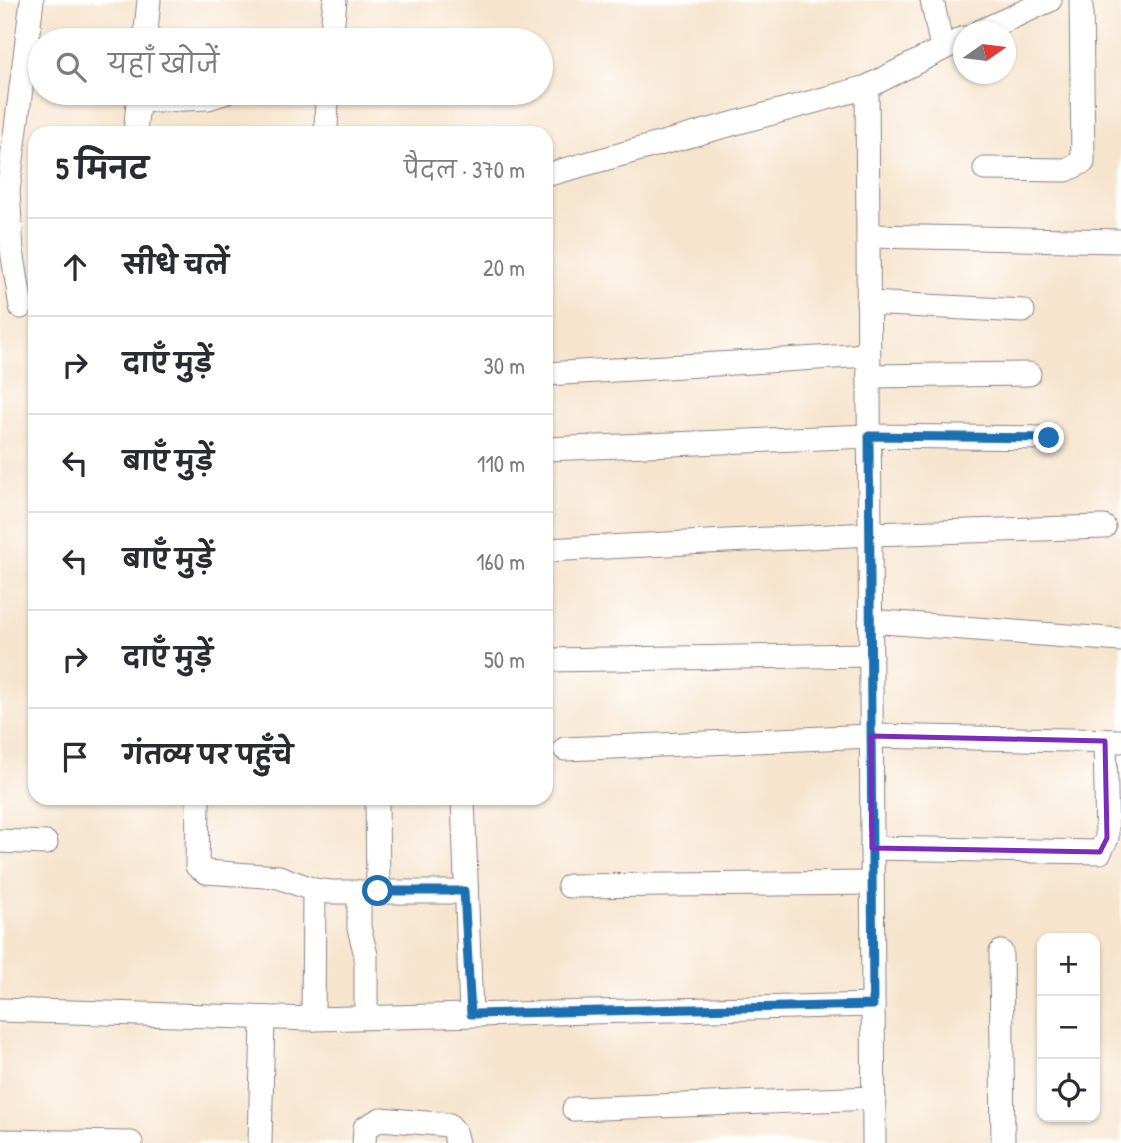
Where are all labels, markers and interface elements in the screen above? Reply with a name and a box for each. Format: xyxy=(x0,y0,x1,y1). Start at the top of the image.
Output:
north arrow xyxy=(953,21,1016,84)
search box xyxy=(28,28,553,105)
text: यहाँ खोजें xyxy=(108,46,219,81)
icon: search xyxy=(52,48,90,86)
text: 5 मिनट xyxy=(56,148,148,188)
text: पैदल · 370 m xyxy=(404,154,525,185)
text: सीधे चलें xyxy=(123,247,229,282)
icon: ahead xyxy=(56,248,94,286)
text: 20 m xyxy=(483,252,525,283)
text: दाएँ मुड़ें xyxy=(123,345,213,380)
icon: right xyxy=(56,346,94,384)
text: 30 m xyxy=(483,350,525,381)
route end xyxy=(1033,422,1064,453)
text: बाएँ मुड़ें xyxy=(123,443,214,478)
icon: left xyxy=(56,444,94,482)
text: 110 m xyxy=(477,448,525,479)
text: बाएँ मुड़ें xyxy=(123,541,214,576)
icon: left xyxy=(56,542,94,580)
text: 160 m xyxy=(476,546,525,577)
text: दाएँ मुड़ें xyxy=(123,639,213,674)
icon: right xyxy=(56,640,94,678)
text: 50 m xyxy=(484,644,525,675)
text: गंतव्य पर पहुँचे xyxy=(123,737,293,772)
icon: arrive xyxy=(56,738,94,776)
route start xyxy=(362,875,393,906)
map controls xyxy=(1037,933,1100,1122)
button: + xyxy=(1037,933,1100,996)
button: − xyxy=(1037,996,1100,1059)
button: locate xyxy=(1037,1059,1100,1122)

